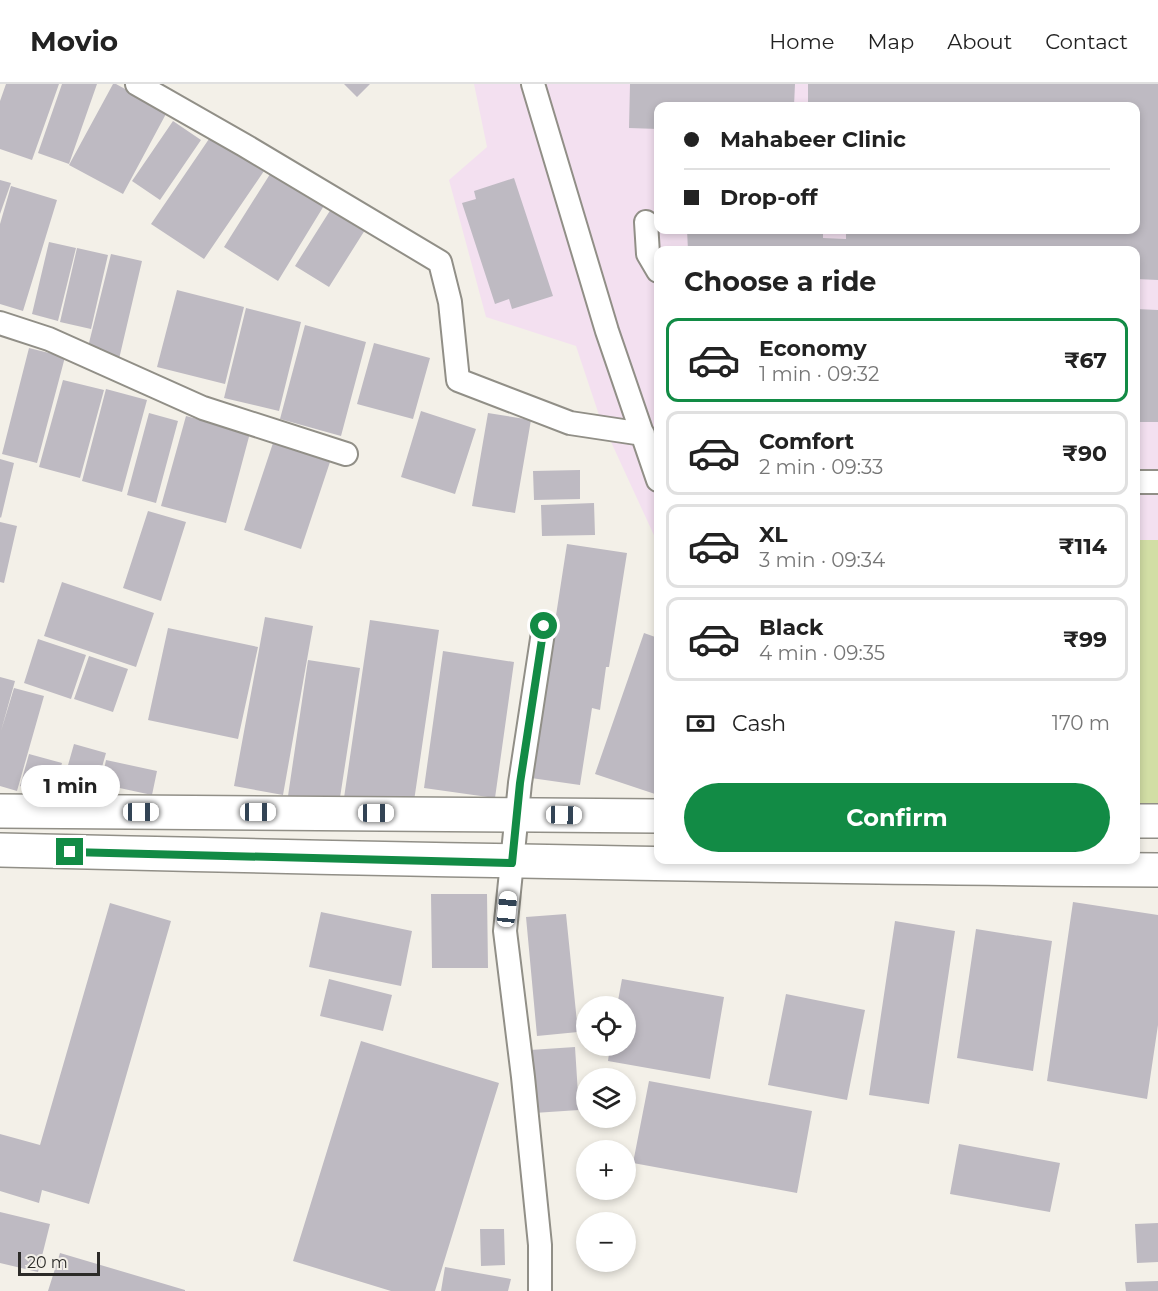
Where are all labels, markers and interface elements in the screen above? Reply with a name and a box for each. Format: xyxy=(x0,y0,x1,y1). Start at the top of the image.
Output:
text: Movio xyxy=(30,24,118,58)
text: Home xyxy=(769,29,834,54)
text: Map xyxy=(867,29,914,54)
text: About xyxy=(947,29,1012,54)
text: Contact xyxy=(1045,29,1128,54)
text: Mahabeer Clinic xyxy=(720,126,906,153)
text: Drop-off xyxy=(720,184,818,211)
text: Choose a ride xyxy=(684,265,876,298)
icon: car xyxy=(687,333,741,387)
text: Economy xyxy=(759,335,867,362)
text: ₹67 xyxy=(1064,347,1107,374)
text: 1 min · 09:32 xyxy=(759,362,879,386)
icon: car xyxy=(687,426,741,480)
text: Comfort xyxy=(759,428,854,455)
text: ₹90 xyxy=(1062,440,1107,467)
text: 2 min · 09:33 xyxy=(759,455,883,479)
icon: car xyxy=(687,519,741,573)
text: XL xyxy=(759,521,788,548)
text: ₹114 xyxy=(1059,533,1107,560)
text: 3 min · 09:34 xyxy=(759,548,885,572)
route start xyxy=(530,612,557,639)
icon: car xyxy=(687,612,741,666)
text: Black xyxy=(759,614,823,641)
text: ₹99 xyxy=(1063,626,1107,653)
text: 4 min · 09:35 xyxy=(759,641,885,665)
icon: cash xyxy=(684,707,717,740)
text: Cash xyxy=(732,710,786,737)
text: 170 m xyxy=(1052,711,1110,735)
callout: 1 min xyxy=(20,765,119,807)
text: 1 min xyxy=(43,774,98,798)
button: Confirm xyxy=(684,783,1110,852)
car xyxy=(123,803,159,821)
car xyxy=(240,803,276,821)
car xyxy=(358,804,394,822)
car xyxy=(546,806,582,824)
route end xyxy=(56,838,83,865)
car xyxy=(496,890,518,928)
map controls xyxy=(576,996,636,1272)
button: locate xyxy=(576,996,636,1056)
button: layers xyxy=(576,1068,636,1128)
button: + xyxy=(576,1140,636,1200)
button: − xyxy=(576,1212,636,1272)
scale bar xyxy=(18,1249,100,1276)
text: 20 m xyxy=(27,1253,68,1272)

